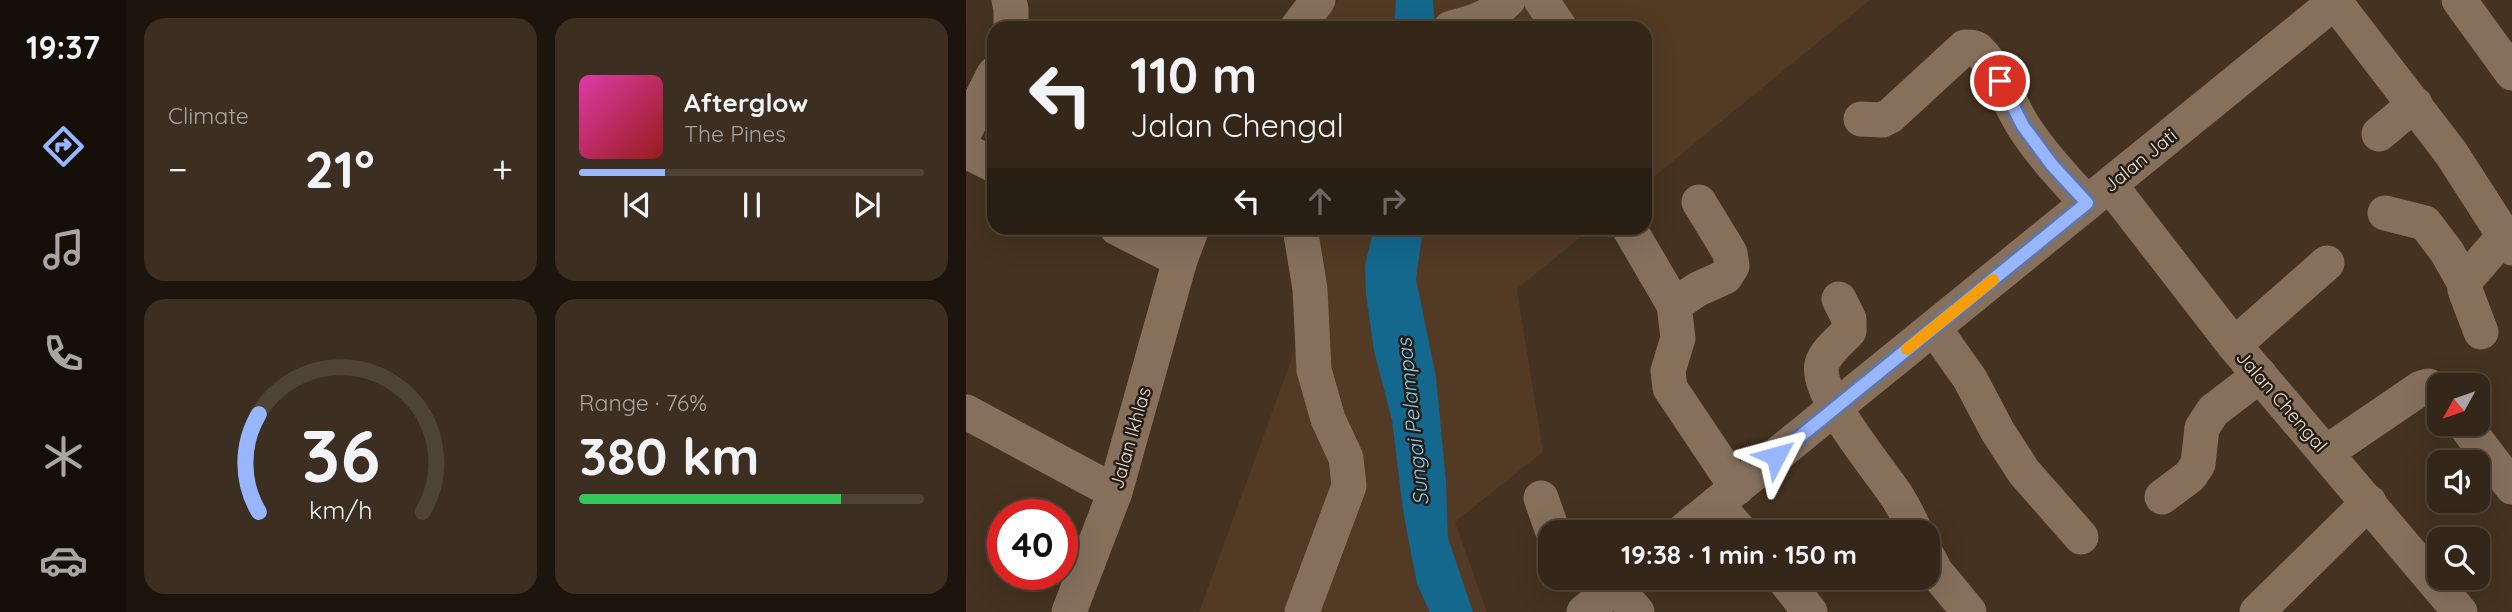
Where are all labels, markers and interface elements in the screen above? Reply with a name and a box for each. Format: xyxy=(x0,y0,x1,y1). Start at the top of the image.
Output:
text: 19:37 xyxy=(26,27,100,67)
text: 110 m xyxy=(1130,44,1257,105)
icon: left xyxy=(1015,49,1106,140)
pin xyxy=(1970,51,2030,111)
icon: arrive xyxy=(1981,62,2019,100)
text: Afterglow xyxy=(684,86,808,119)
text: Climate xyxy=(168,101,249,130)
text: Jalan Chengal xyxy=(1130,105,1344,145)
text: The Pines xyxy=(684,119,786,148)
icon: directions xyxy=(39,122,88,171)
street label: Jalan Jati xyxy=(2099,123,2181,197)
text: 21° xyxy=(305,136,375,201)
text: − xyxy=(168,145,188,193)
text: + xyxy=(492,145,513,193)
icon: left xyxy=(1228,182,1266,220)
icon: ahead xyxy=(1301,182,1339,220)
icon: right xyxy=(1374,182,1412,220)
icon: previous xyxy=(618,186,656,224)
icon: pause xyxy=(733,186,771,224)
icon: next xyxy=(848,186,886,224)
icon: music xyxy=(39,225,88,274)
icon: phone xyxy=(39,329,88,378)
water label: Sungai Pelampas xyxy=(1390,336,1434,507)
street label: Jalan Chengal xyxy=(2231,345,2333,457)
north arrow xyxy=(2427,373,2490,436)
map controls xyxy=(2427,373,2490,590)
street label: Jalan Ikhlas xyxy=(1104,384,1156,492)
text: Range · 76% xyxy=(579,388,707,417)
text: 36 xyxy=(301,410,380,501)
position arrow xyxy=(1739,419,1813,493)
text: 380 km xyxy=(579,423,759,488)
icon: climate xyxy=(39,432,88,481)
button: sound xyxy=(2427,450,2490,513)
text: km/h xyxy=(309,494,372,525)
speed limit sign: 40 xyxy=(987,499,1078,590)
button: search xyxy=(2427,527,2490,590)
icon: car xyxy=(39,536,88,585)
text: 19:38 · 1 min · 150 m xyxy=(1621,538,1857,571)

